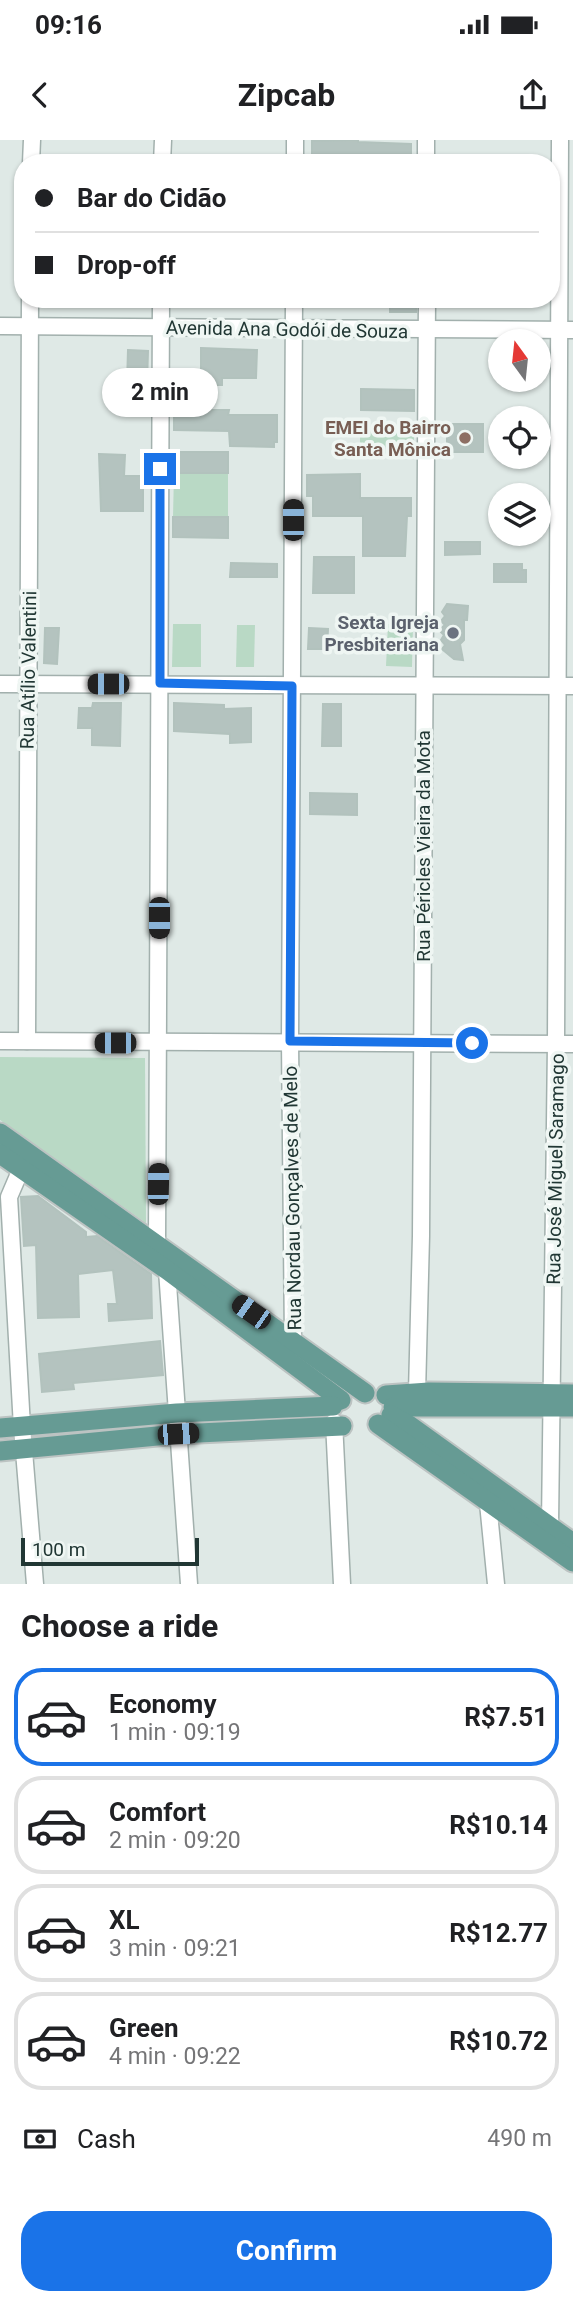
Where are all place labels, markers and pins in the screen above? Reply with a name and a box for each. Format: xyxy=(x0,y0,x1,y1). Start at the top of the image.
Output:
place label: EMEI do Bairro Santa Mônica xyxy=(325,416,451,461)
marker: EMEI do Bairro Santa Mônica xyxy=(457,430,473,446)
place label: Sexta Igreja Presbiteriana xyxy=(325,611,439,656)
marker: Sexta Igreja Presbiteriana xyxy=(445,625,461,641)

